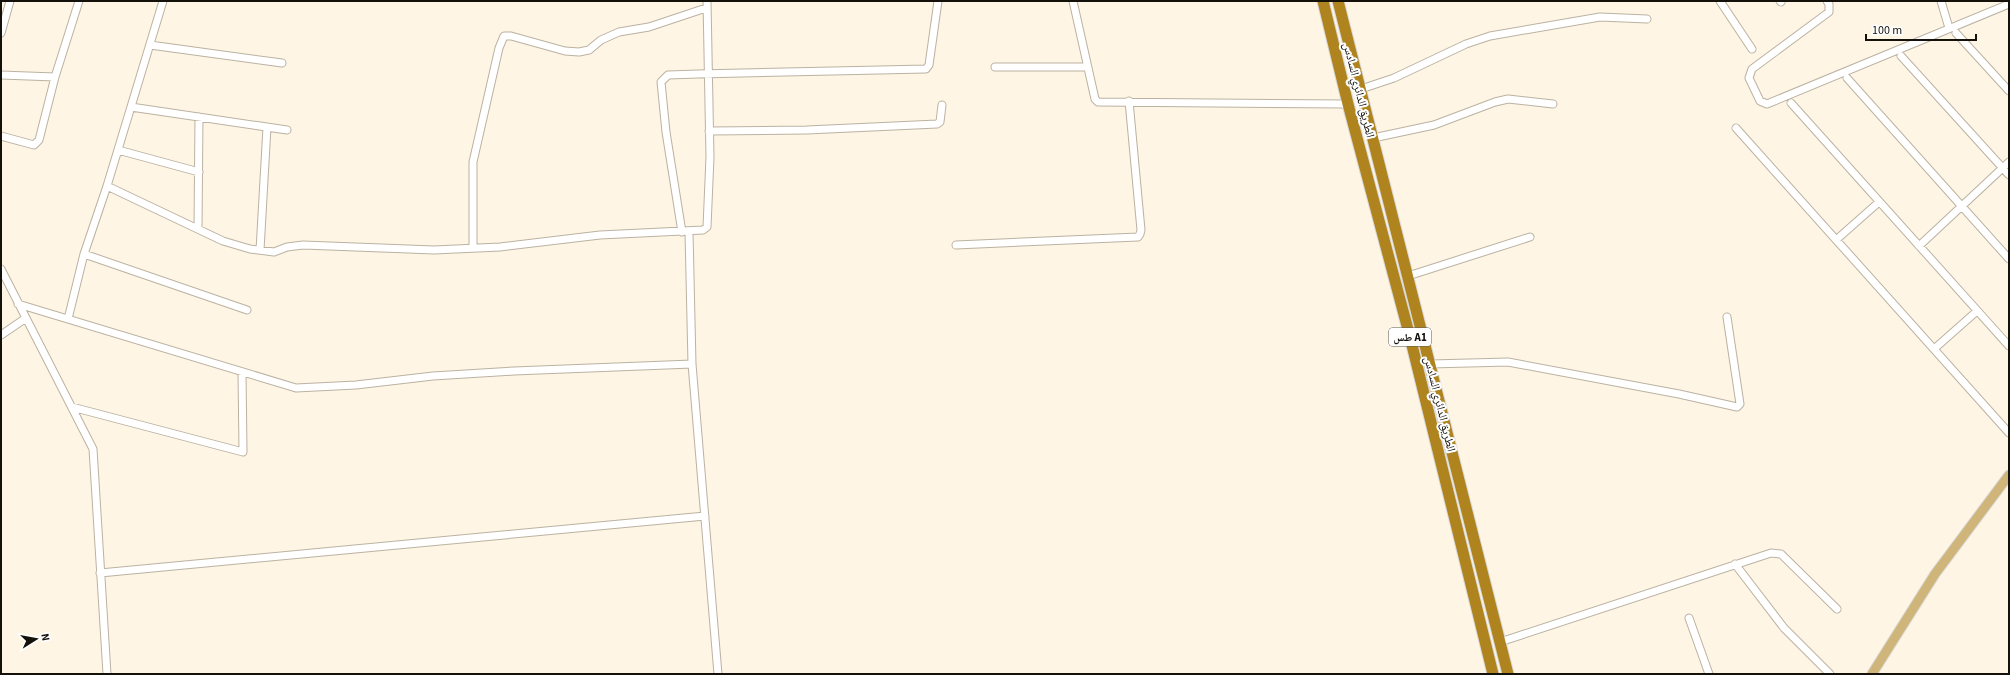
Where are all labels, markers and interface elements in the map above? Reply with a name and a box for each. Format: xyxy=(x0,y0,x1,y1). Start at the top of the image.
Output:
scale bar xyxy=(1866,16,1976,42)
text: 100 m xyxy=(1872,22,1902,39)
street label: الطريق الدائري السادس xyxy=(1337,41,1379,140)
road number: طس A1 xyxy=(1389,328,1431,346)
street label: الطريق الدائري السادس xyxy=(1418,355,1460,454)
north arrow xyxy=(16,619,56,659)
text: N xyxy=(37,632,53,642)

